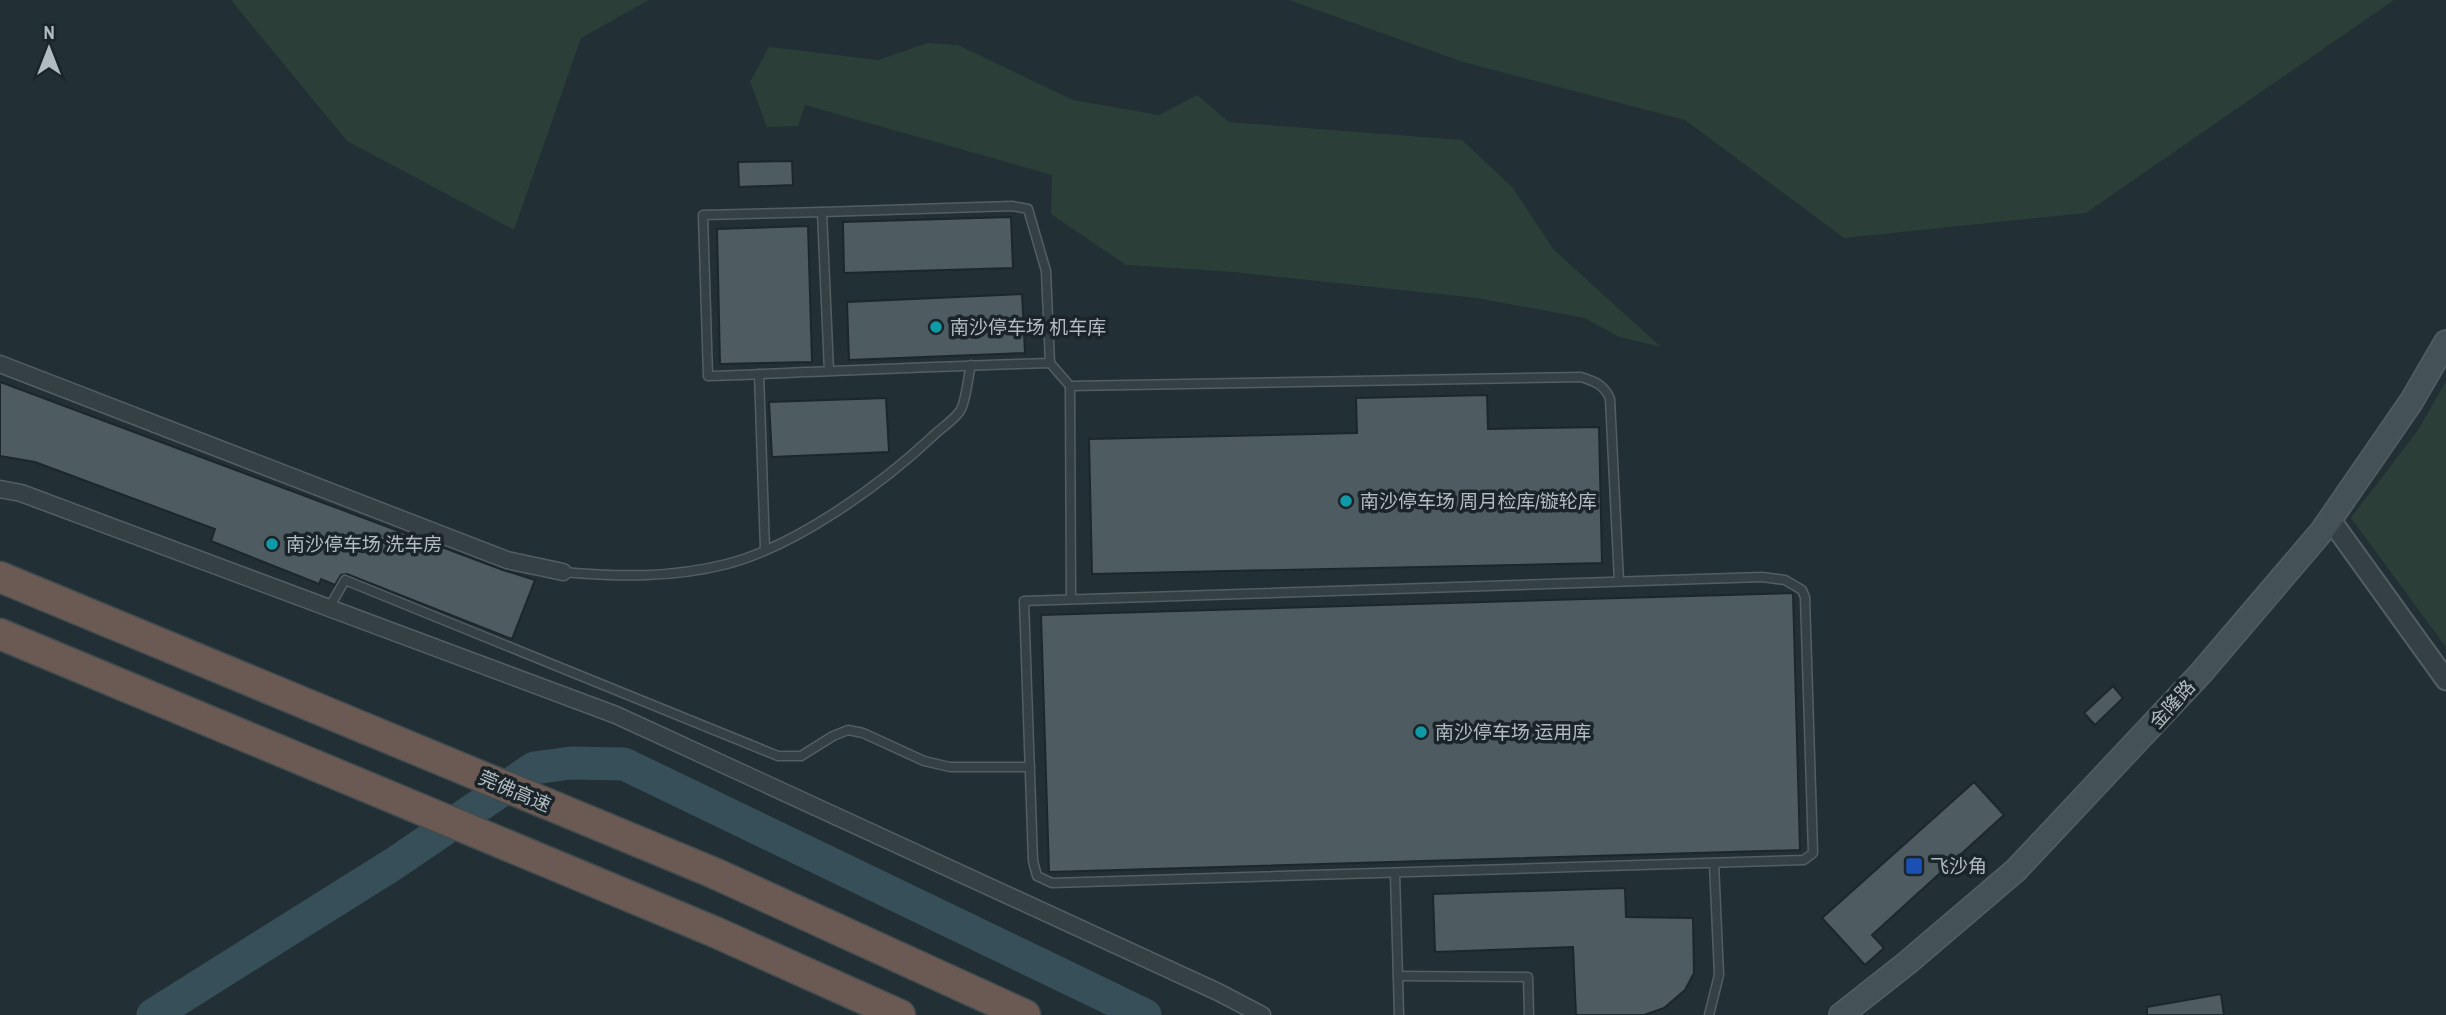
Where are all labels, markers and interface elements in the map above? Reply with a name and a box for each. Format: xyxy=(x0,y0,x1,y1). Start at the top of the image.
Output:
north arrow xyxy=(14,14,84,84)
text: N xyxy=(43,19,55,45)
place label: 南沙停车场 机车库 xyxy=(950,314,1106,340)
marker: 南沙停车场 机车库 xyxy=(928,319,944,335)
place label: 南沙停车场 周月检库/镟轮库 xyxy=(1360,488,1597,514)
marker: 南沙停车场 周月检库/镟轮库 xyxy=(1338,493,1354,509)
place label: 南沙停车场 洗车房 xyxy=(286,531,442,557)
marker: 南沙停车场 洗车房 xyxy=(264,536,280,552)
street label: 金隆路 xyxy=(2143,674,2201,734)
place label: 南沙停车场 运用库 xyxy=(1435,719,1591,745)
marker: 南沙停车场 运用库 xyxy=(1413,724,1429,740)
street label: 莞佛高速 xyxy=(475,764,555,818)
place label: 飞沙角 xyxy=(1930,853,1987,879)
marker: 飞沙角 xyxy=(1904,856,1924,876)

